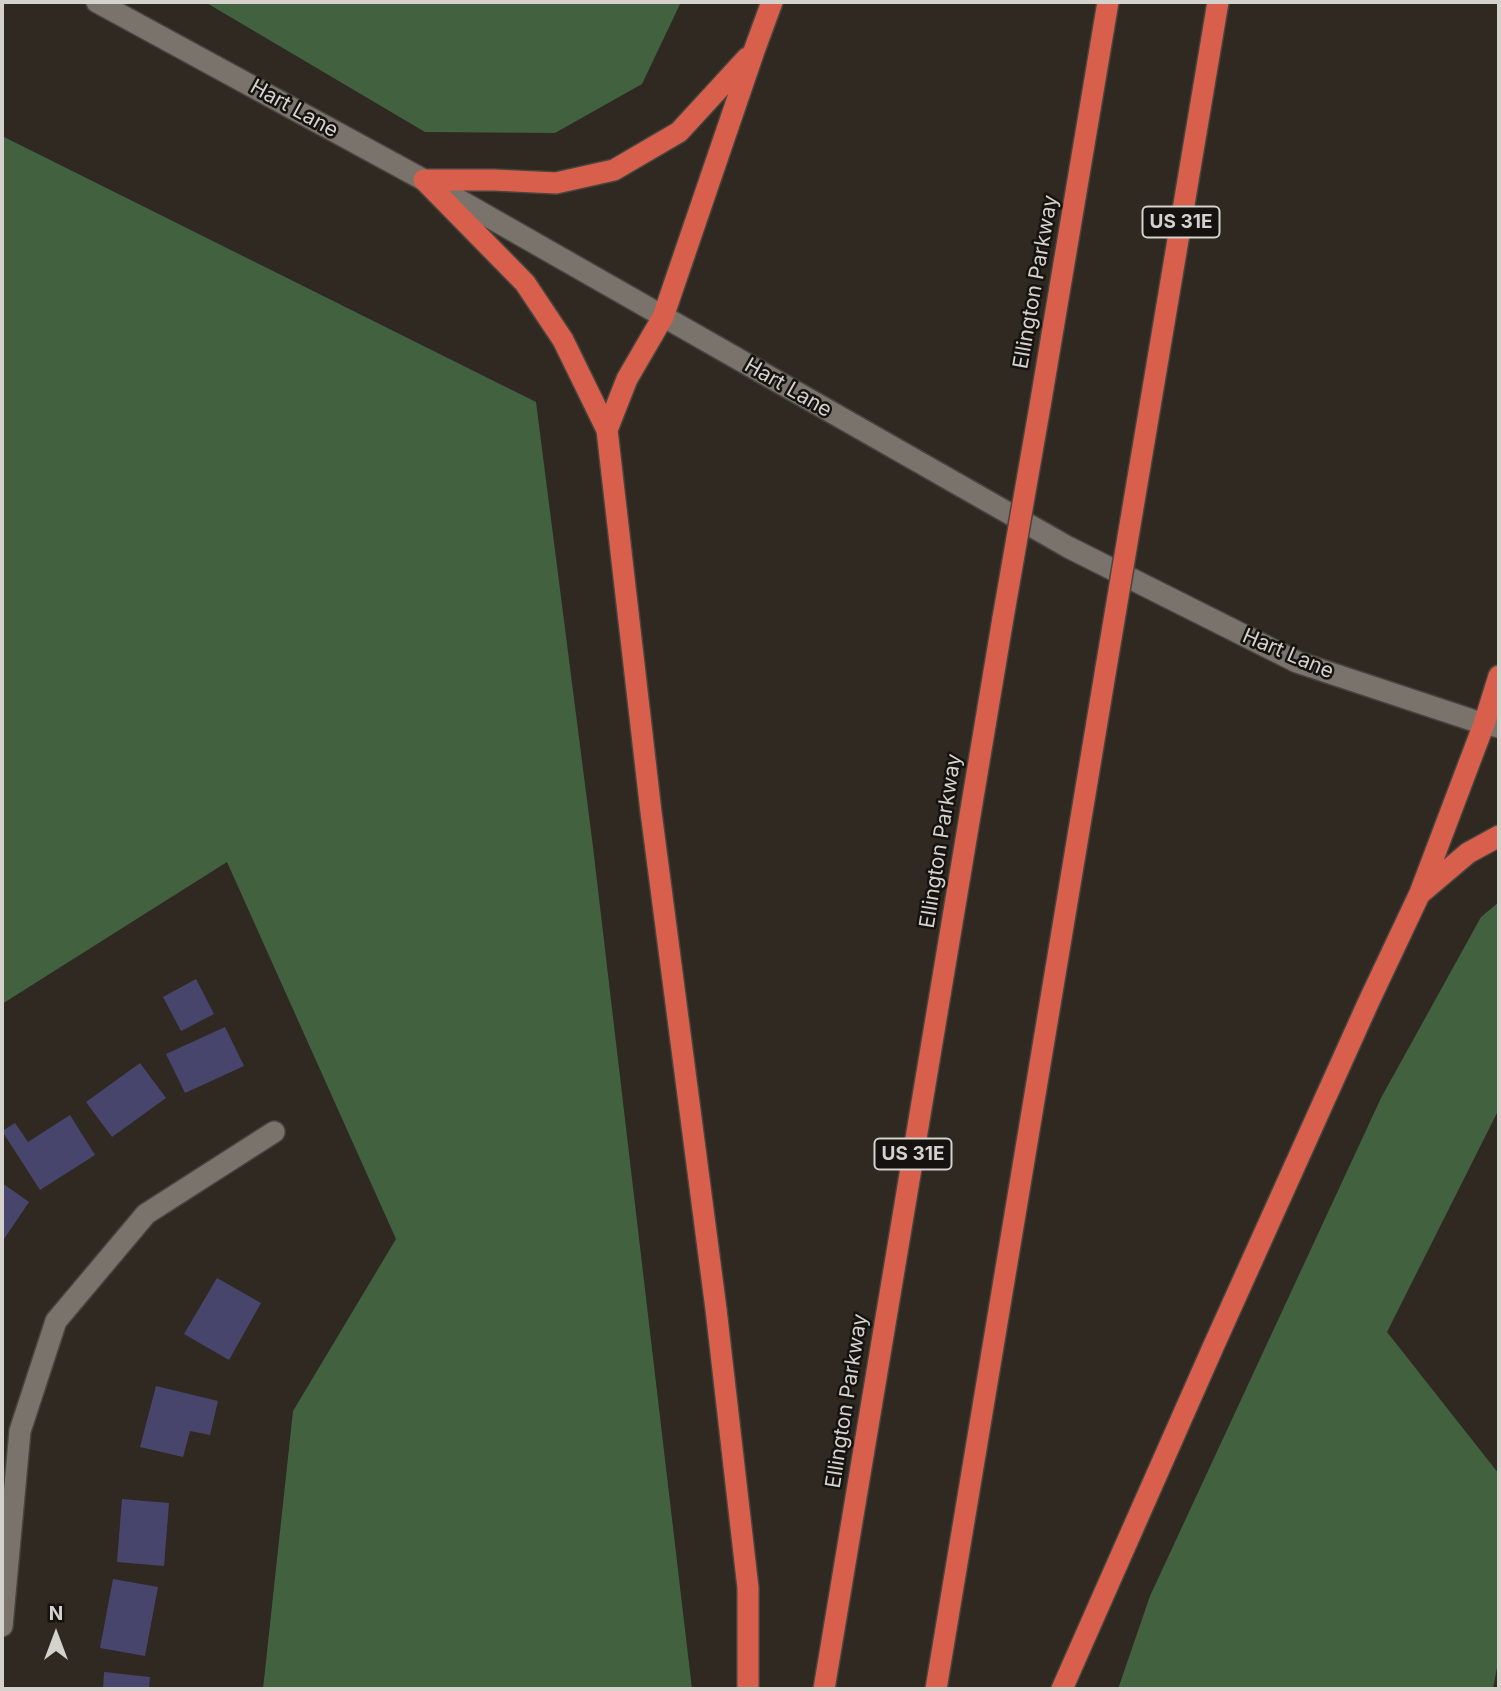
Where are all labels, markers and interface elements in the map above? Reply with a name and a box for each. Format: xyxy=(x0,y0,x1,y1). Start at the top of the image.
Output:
street label: Hart Lane xyxy=(246,75,342,143)
street label: Ellington Parkway xyxy=(1008,193,1064,371)
road number: US 31E xyxy=(1142,206,1220,238)
street label: Hart Lane xyxy=(740,353,836,423)
street label: Hart Lane xyxy=(1239,624,1337,684)
street label: Ellington Parkway xyxy=(915,752,967,930)
road number: US 31E xyxy=(874,1138,951,1170)
street label: Ellington Parkway xyxy=(821,1312,873,1490)
north arrow xyxy=(21,1600,91,1670)
text: N xyxy=(49,1602,63,1625)

